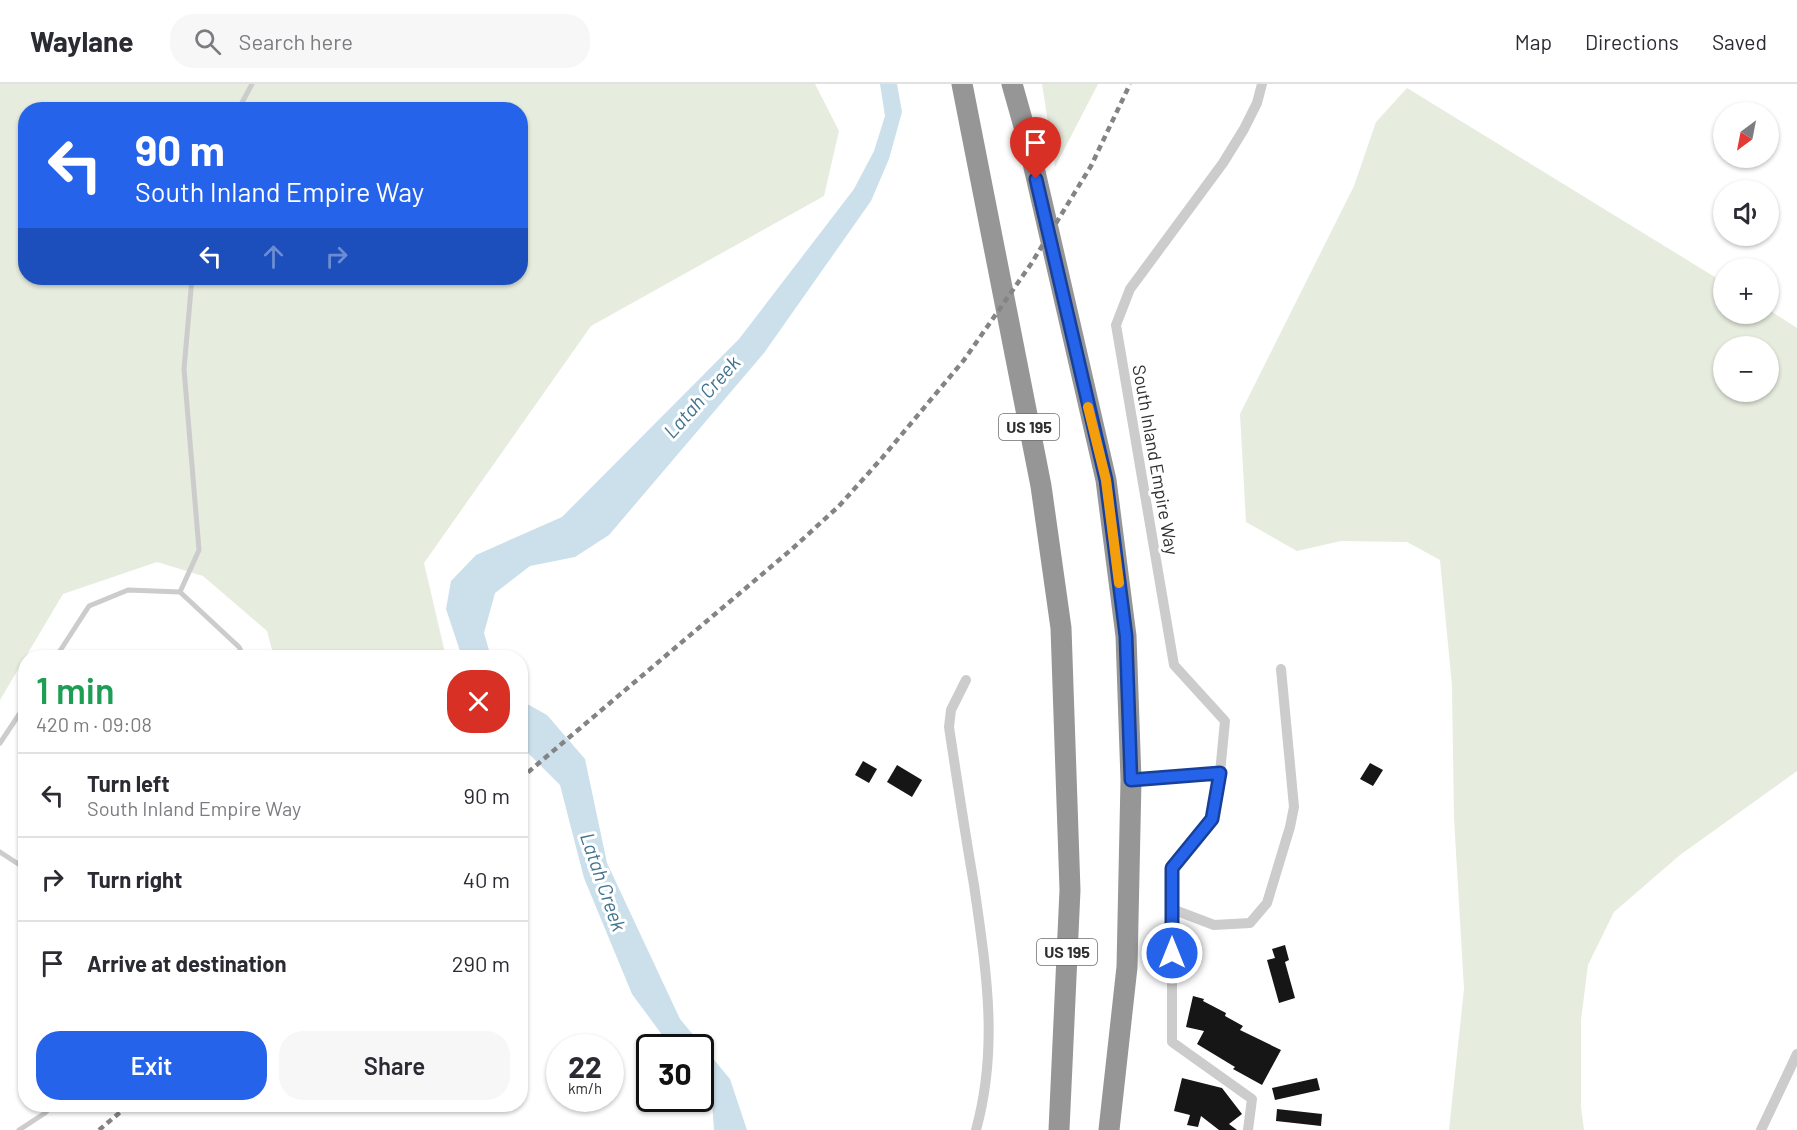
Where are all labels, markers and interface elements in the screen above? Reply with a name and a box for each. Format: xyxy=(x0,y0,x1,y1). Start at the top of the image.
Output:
search box xyxy=(170,14,590,68)
text: Waylane xyxy=(30,24,134,58)
icon: search xyxy=(191,25,224,58)
text: Search here xyxy=(239,28,353,54)
text: Map xyxy=(1515,29,1552,54)
text: Directions xyxy=(1585,29,1679,54)
text: Saved xyxy=(1712,29,1767,54)
north arrow xyxy=(1713,102,1779,168)
map controls xyxy=(1713,102,1779,402)
pin xyxy=(1010,117,1061,179)
text: 90 m xyxy=(135,124,225,174)
icon: left xyxy=(36,126,114,204)
icon: arrive xyxy=(1019,126,1052,159)
text: South Inland Empire Way xyxy=(135,175,424,207)
button: sound xyxy=(1713,180,1779,246)
icon: left xyxy=(194,240,227,273)
icon: ahead xyxy=(257,240,290,273)
icon: right xyxy=(320,240,353,273)
button: + xyxy=(1713,258,1779,324)
button: − xyxy=(1713,336,1779,402)
water label: Latah Creek xyxy=(658,350,745,442)
street label: South Inland Empire Way xyxy=(1128,363,1184,557)
road number: US 195 xyxy=(999,414,1059,440)
text: 1 min xyxy=(36,668,115,711)
button: close xyxy=(447,670,510,733)
text: 420 m · 09:08 xyxy=(36,712,152,736)
text: Turn left xyxy=(87,770,170,796)
icon: left xyxy=(36,779,69,812)
text: 90 m xyxy=(464,782,510,808)
text: South Inland Empire Way xyxy=(87,796,301,820)
water label: Latah Creek xyxy=(576,829,632,934)
icon: right xyxy=(36,863,69,896)
text: Turn right xyxy=(87,866,182,892)
text: 40 m xyxy=(463,866,510,892)
position arrow xyxy=(1140,921,1204,985)
road number: US 195 xyxy=(1037,939,1097,965)
icon: arrive xyxy=(36,947,69,980)
text: Arrive at destination xyxy=(87,950,286,976)
text: 290 m xyxy=(452,950,510,976)
button: Exit xyxy=(36,1031,267,1100)
button: Share xyxy=(279,1031,510,1100)
speed limit sign: 30 xyxy=(636,1034,714,1112)
text: 22 xyxy=(568,1048,602,1084)
text: km/h xyxy=(568,1079,602,1097)

